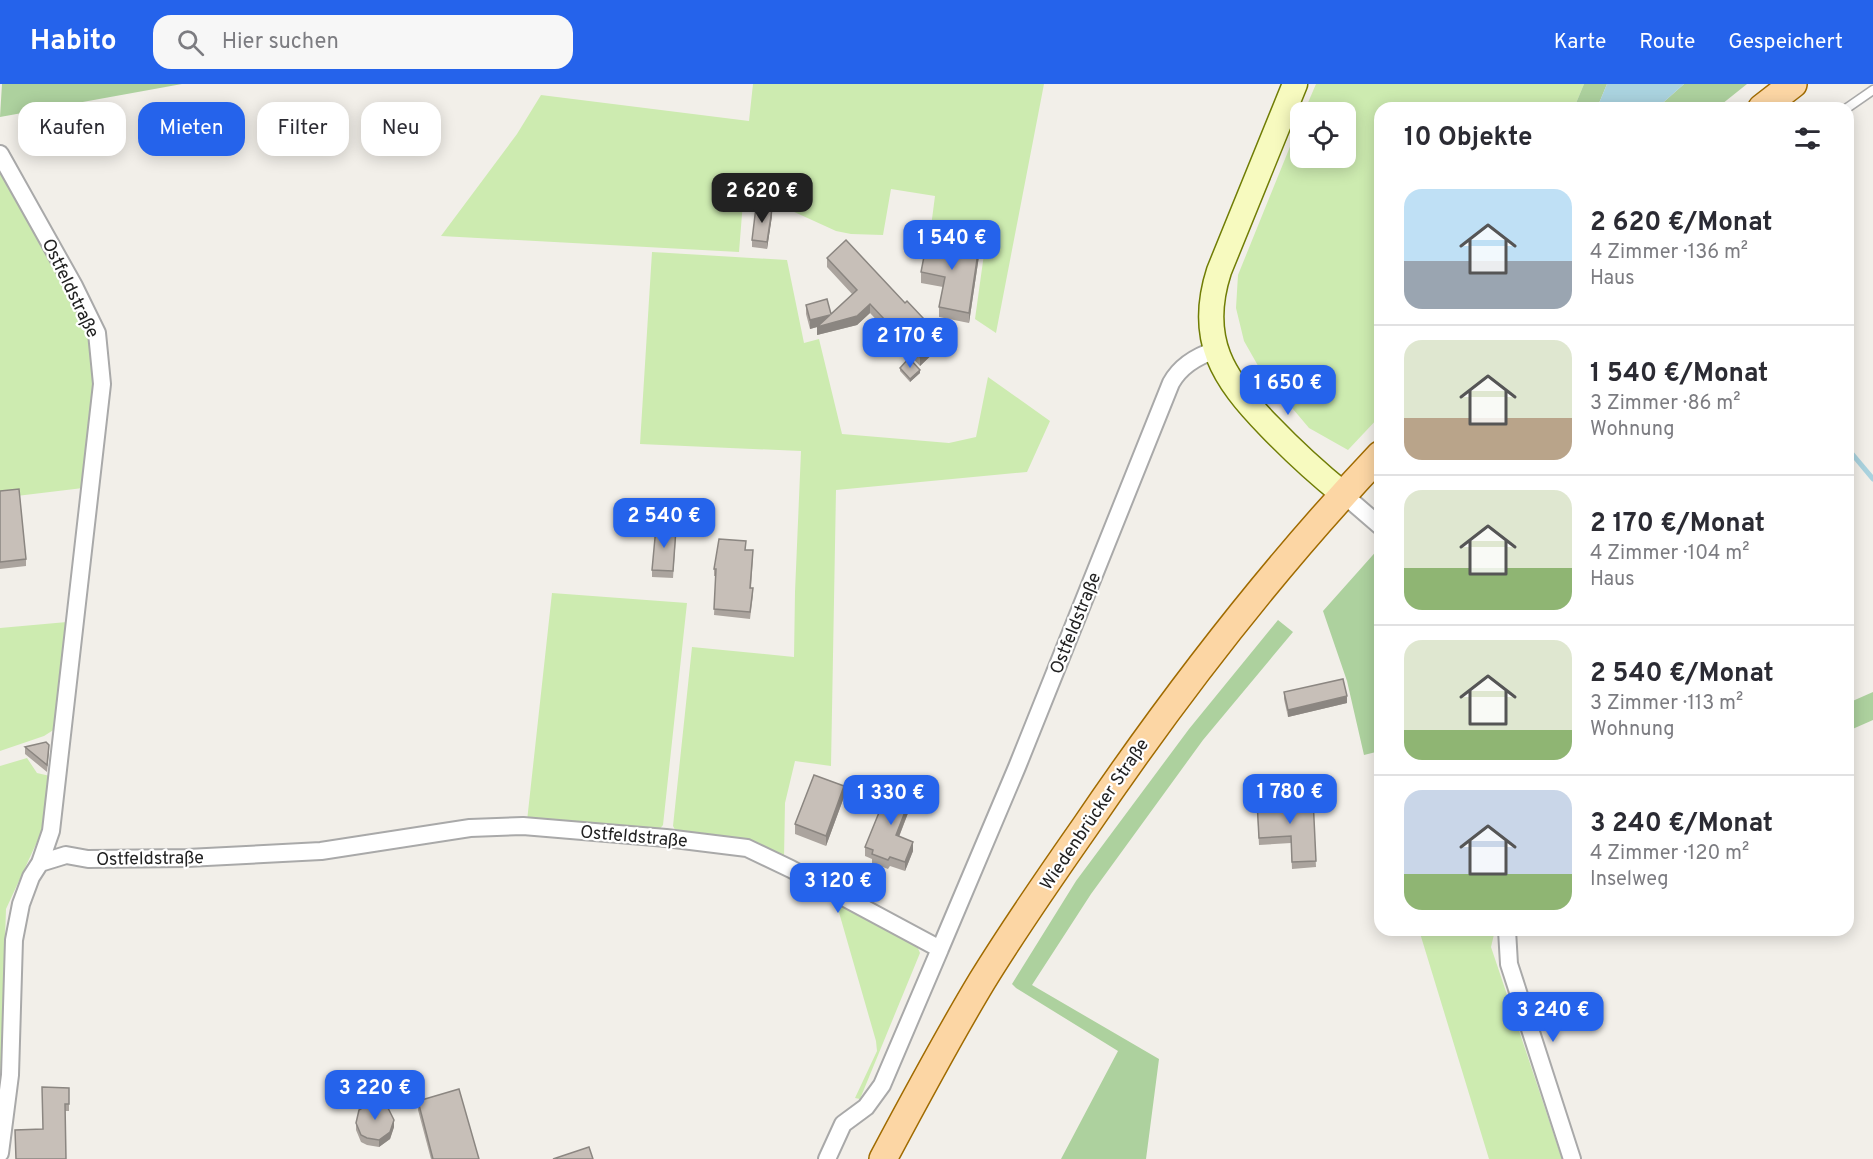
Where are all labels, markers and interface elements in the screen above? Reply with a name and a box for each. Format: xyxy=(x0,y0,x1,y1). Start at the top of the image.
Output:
search box xyxy=(153,15,573,69)
text: Habito xyxy=(30,24,117,60)
icon: search xyxy=(174,26,207,59)
text: Hier suchen xyxy=(222,29,339,56)
text: Karte xyxy=(1554,29,1606,56)
text: Route xyxy=(1639,29,1695,56)
text: Gespeichert xyxy=(1728,29,1843,56)
chip: Kaufen xyxy=(18,102,126,156)
chip: Mieten xyxy=(138,102,245,156)
chip: Filter xyxy=(257,102,349,156)
chip: Neu xyxy=(361,102,441,156)
map controls xyxy=(1290,102,1356,168)
button: locate xyxy=(1290,102,1356,168)
text: 10 Objekte xyxy=(1404,122,1533,155)
icon: filters xyxy=(1791,122,1824,155)
pin: 2 620 € xyxy=(707,173,817,224)
text: 2 620 € xyxy=(726,179,798,205)
text: 2 620 €/Monat xyxy=(1590,207,1773,240)
icon: home xyxy=(1452,213,1524,285)
pin: 1 540 € xyxy=(897,220,1007,271)
text: 1 540 € xyxy=(917,226,987,252)
street label: Ostfeldstraße xyxy=(36,235,104,342)
text: 4 Zimmer · 136 m² xyxy=(1590,240,1748,266)
text: Haus xyxy=(1590,266,1635,292)
pin: 2 170 € xyxy=(855,318,965,369)
text: 2 170 € xyxy=(877,324,943,350)
text: 1 540 €/Monat xyxy=(1590,358,1768,391)
icon: home xyxy=(1452,364,1524,436)
pin: 1 650 € xyxy=(1233,365,1343,416)
text: 1 650 € xyxy=(1254,371,1322,397)
text: 3 Zimmer · 86 m² xyxy=(1590,391,1740,417)
text: Wohnung xyxy=(1590,417,1675,443)
pin: 2 540 € xyxy=(609,498,719,549)
text: 2 540 € xyxy=(627,504,701,530)
text: 2 170 €/Monat xyxy=(1590,508,1765,541)
icon: home xyxy=(1452,514,1524,586)
text: 4 Zimmer · 104 m² xyxy=(1590,541,1749,567)
text: Haus xyxy=(1590,567,1635,593)
street label: Ostfeldstraße xyxy=(1046,569,1107,678)
text: 2 540 €/Monat xyxy=(1590,658,1774,691)
icon: home xyxy=(1452,664,1524,736)
text: 3 Zimmer · 113 m² xyxy=(1590,691,1743,717)
text: Wohnung xyxy=(1590,717,1675,743)
street label: Wiedenbrücker Straße xyxy=(1036,734,1155,895)
pin: 1 780 € xyxy=(1235,774,1345,825)
pin: 1 330 € xyxy=(836,775,946,826)
text: 1 780 € xyxy=(1257,780,1323,806)
text: 1 330 € xyxy=(857,781,925,807)
text: 3 240 €/Monat xyxy=(1590,808,1773,841)
icon: home xyxy=(1452,814,1524,886)
street label: Ostfeldstraße xyxy=(579,821,689,854)
text: 4 Zimmer · 120 m² xyxy=(1590,841,1749,867)
street label: Ostfeldstraße xyxy=(96,847,204,872)
pin: 3 120 € xyxy=(783,863,893,914)
text: Inselweg xyxy=(1590,867,1669,893)
text: 3 120 € xyxy=(804,869,872,895)
pin: 3 240 € xyxy=(1498,992,1608,1043)
text: 3 240 € xyxy=(1517,998,1589,1024)
pin: 3 220 € xyxy=(320,1070,430,1121)
text: 3 220 € xyxy=(339,1076,411,1102)

